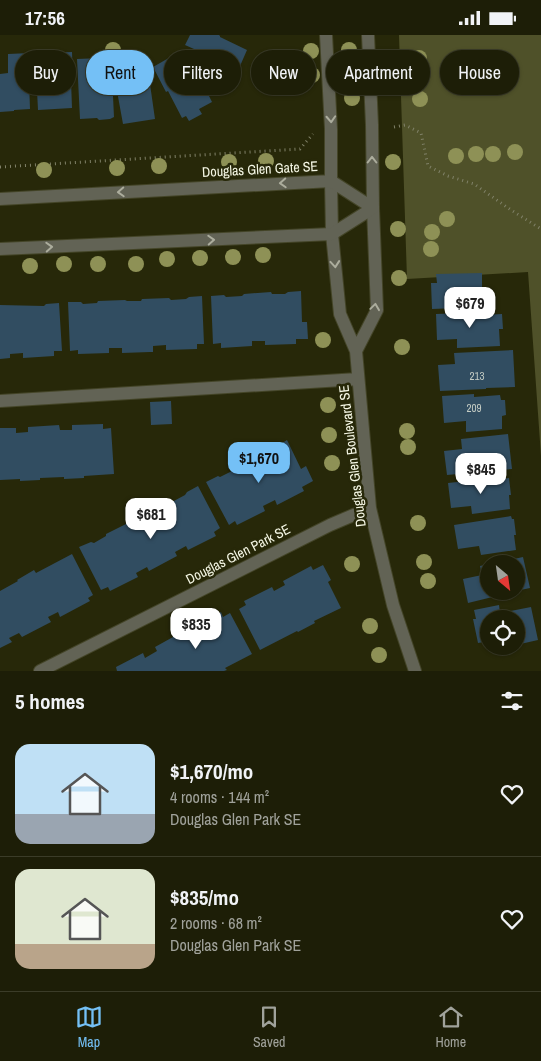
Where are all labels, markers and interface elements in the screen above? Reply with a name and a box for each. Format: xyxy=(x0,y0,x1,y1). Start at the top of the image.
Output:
text: 17:56 xyxy=(25,5,65,31)
chip: Buy xyxy=(15,50,76,95)
chip: Rent xyxy=(86,50,154,95)
chip: Filters xyxy=(164,50,241,95)
chip: New xyxy=(251,50,316,95)
chip: Apartment xyxy=(326,50,430,95)
chip: House xyxy=(440,50,519,95)
one-way arrow xyxy=(325,115,336,123)
one-way arrow xyxy=(367,155,377,163)
street label: Douglas Glen Gate SE xyxy=(202,157,318,181)
one-way arrow xyxy=(278,178,286,189)
one-way arrow xyxy=(116,187,124,198)
one-way arrow xyxy=(207,234,215,245)
one-way arrow xyxy=(45,242,53,252)
one-way arrow xyxy=(329,260,340,268)
pin: $679 xyxy=(440,287,500,329)
text: $679 xyxy=(455,292,485,314)
one-way arrow xyxy=(369,303,380,311)
house number: 213 xyxy=(469,369,485,383)
street label: Douglas Glen Boulevard SE xyxy=(334,384,370,528)
house number: 209 xyxy=(466,401,482,415)
pin: $1,670 xyxy=(218,441,300,484)
text: $1,670 xyxy=(239,447,279,469)
pin: $845 xyxy=(451,453,511,495)
text: $845 xyxy=(466,458,496,480)
pin: $681 xyxy=(121,497,181,540)
text: $681 xyxy=(136,503,166,525)
street label: Douglas Glen Park SE xyxy=(183,520,293,588)
north arrow xyxy=(480,555,525,600)
map controls xyxy=(480,555,525,655)
pin: $835 xyxy=(166,607,226,650)
button: locate xyxy=(480,610,525,655)
text: $835 xyxy=(181,613,211,635)
text: 5 homes xyxy=(15,687,85,716)
icon: filters xyxy=(498,687,526,715)
text: $1,670/mo xyxy=(170,757,253,786)
icon: home xyxy=(55,764,115,824)
icon: heart xyxy=(498,780,526,808)
text: 4 rooms · 144 m² xyxy=(170,786,269,808)
text: Douglas Glen Park SE xyxy=(170,808,301,830)
text: $835/mo xyxy=(170,883,239,912)
icon: home xyxy=(55,889,115,949)
icon: heart xyxy=(498,905,526,933)
text: 2 rooms · 68 m² xyxy=(170,912,262,934)
text: Douglas Glen Park SE xyxy=(170,934,301,956)
tab: Map xyxy=(75,1003,103,1051)
tab: Saved xyxy=(253,1003,285,1051)
tab: Home xyxy=(435,1003,466,1051)

